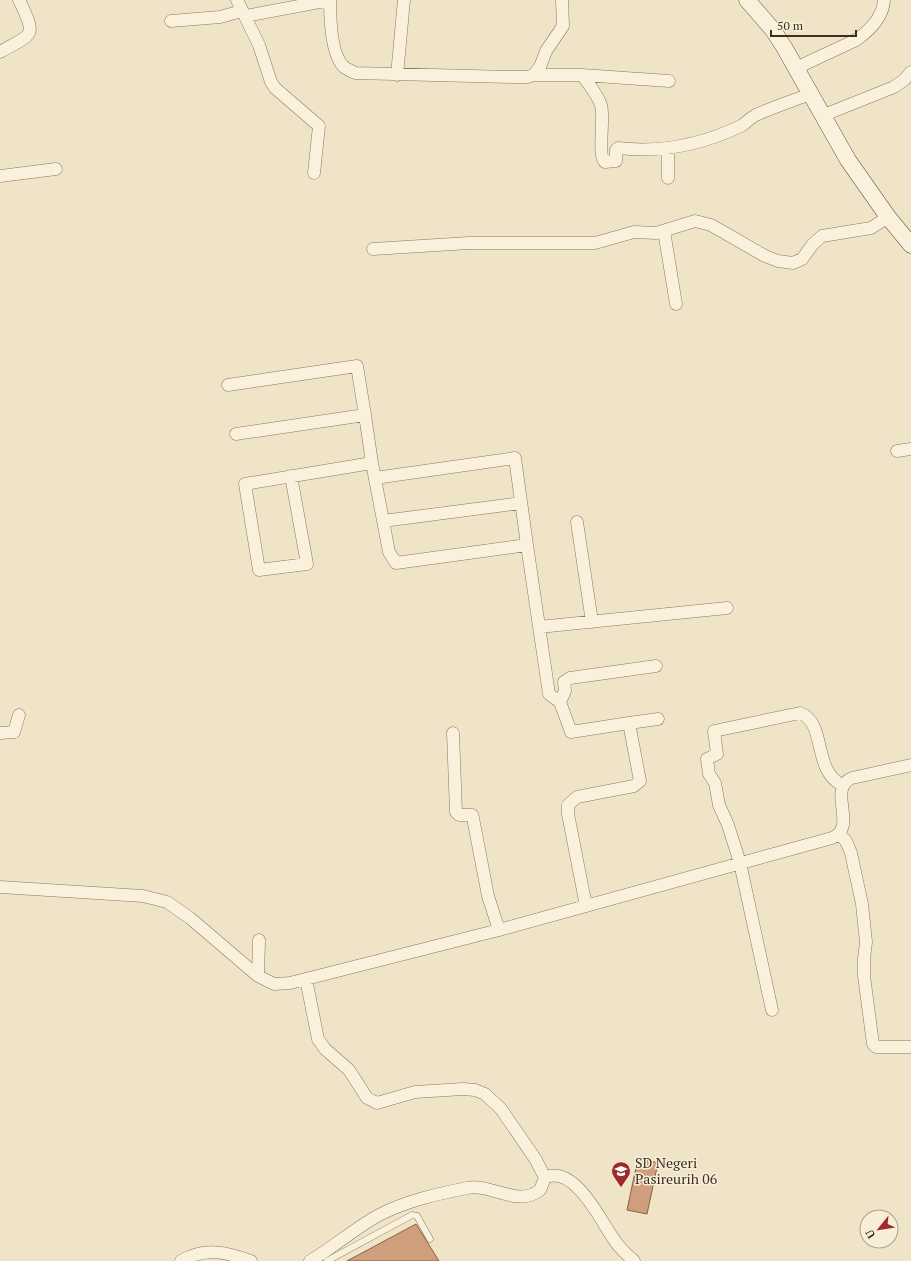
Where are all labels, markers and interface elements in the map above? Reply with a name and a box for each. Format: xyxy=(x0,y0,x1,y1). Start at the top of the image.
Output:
scale bar xyxy=(771,12,856,38)
text: 50 m xyxy=(777,18,804,33)
place label: SD Negeri Pasireurih 06 xyxy=(635,1153,718,1188)
school or university icon: SD Negeri Pasireurih 06 xyxy=(610,1160,632,1188)
north arrow xyxy=(859,1209,899,1249)
text: U xyxy=(862,1227,878,1241)

